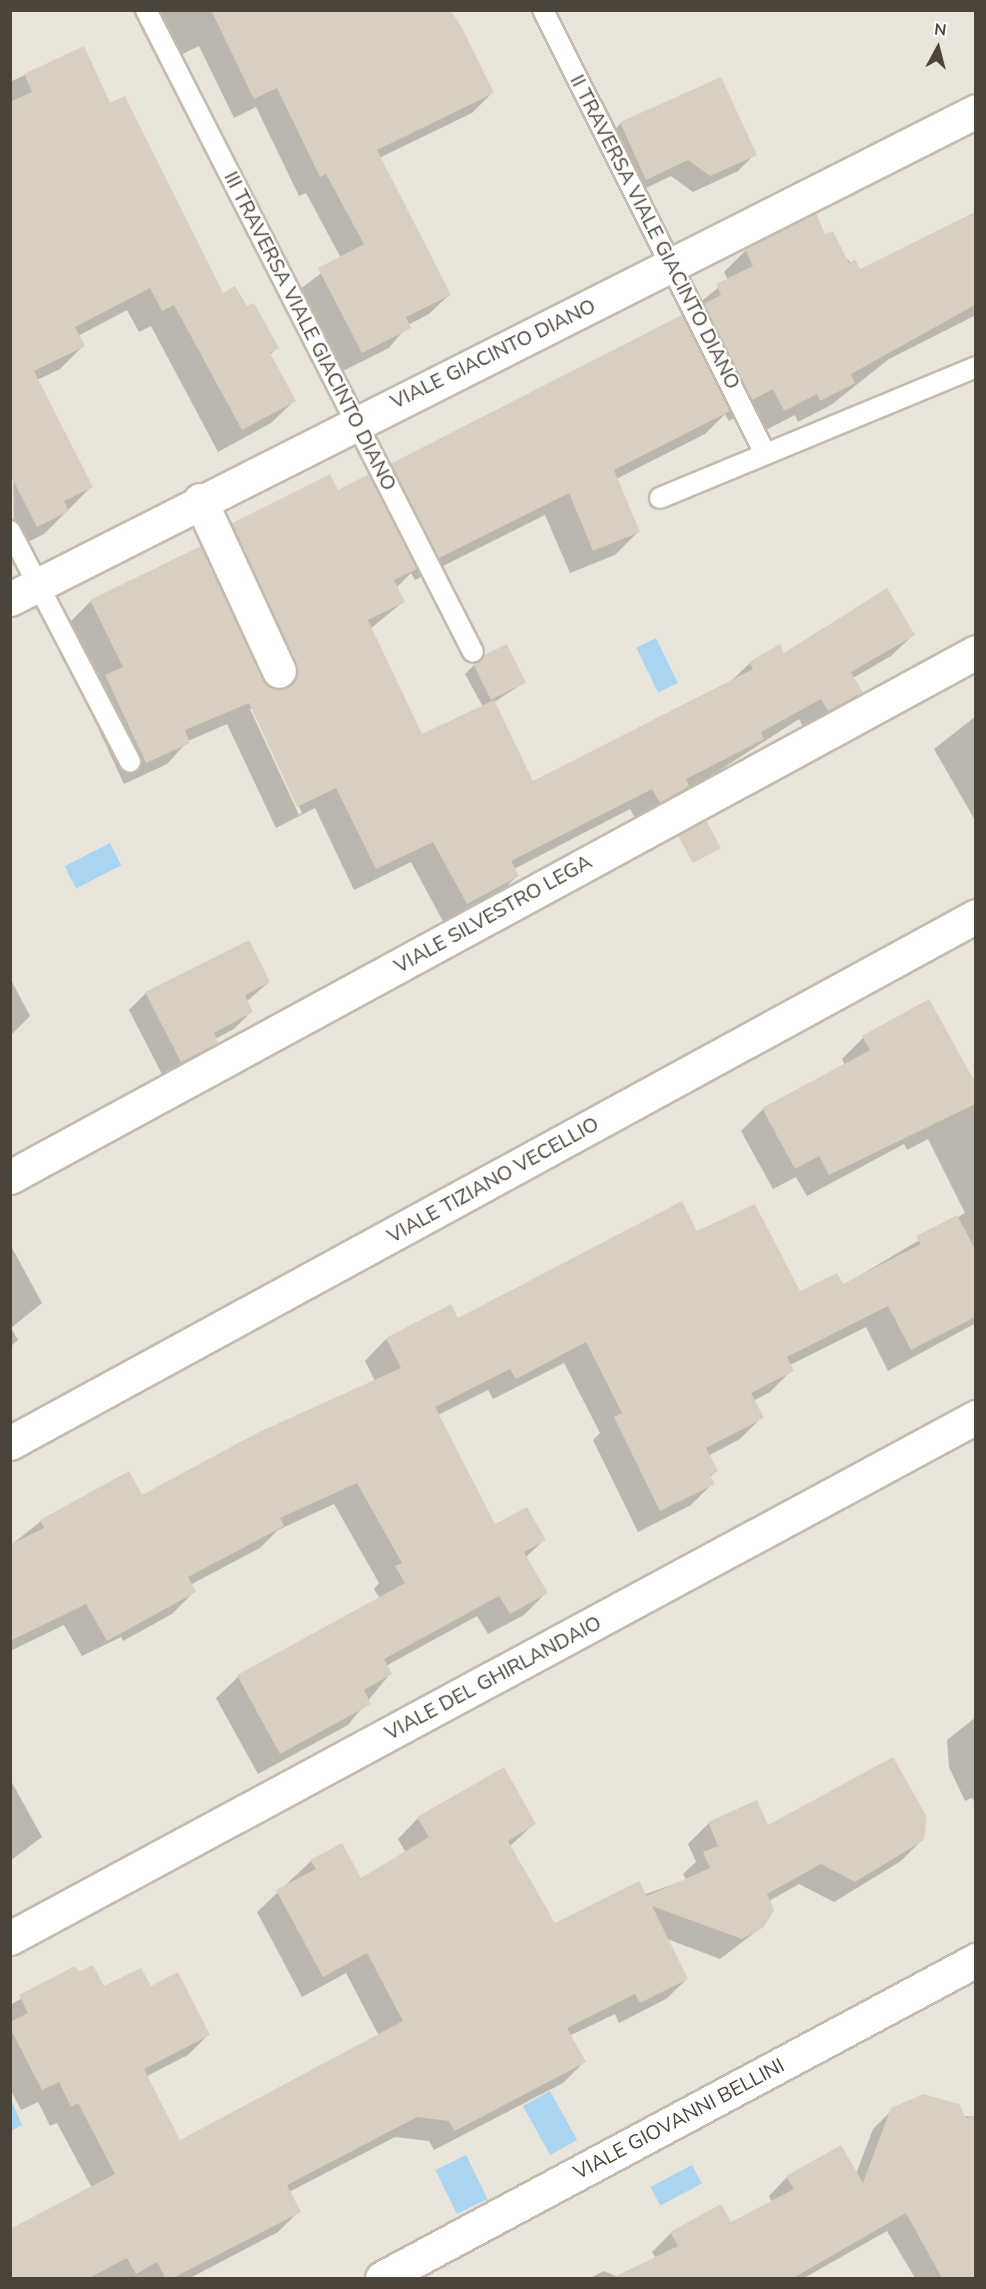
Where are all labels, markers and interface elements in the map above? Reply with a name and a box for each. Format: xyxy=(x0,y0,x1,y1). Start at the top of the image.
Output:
north arrow xyxy=(908,18,968,78)
text: N xyxy=(933,18,947,42)
street label: II TRAVERSA VIALE GIACINTO DIANO xyxy=(565,71,745,393)
street label: III TRAVERSA VIALE GIACINTO DIANO xyxy=(219,167,401,495)
street label: VIALE GIACINTO DIANO xyxy=(387,294,599,414)
street label: VIALE SILVESTRO LEGA xyxy=(390,850,596,978)
street label: VIALE TIZIANO VECELLIO xyxy=(383,1112,603,1248)
street label: VIALE DEL GHIRLANDAIO xyxy=(381,1611,605,1745)
street label: VIALE GIOVANNI BELLINI xyxy=(570,2053,788,2185)

